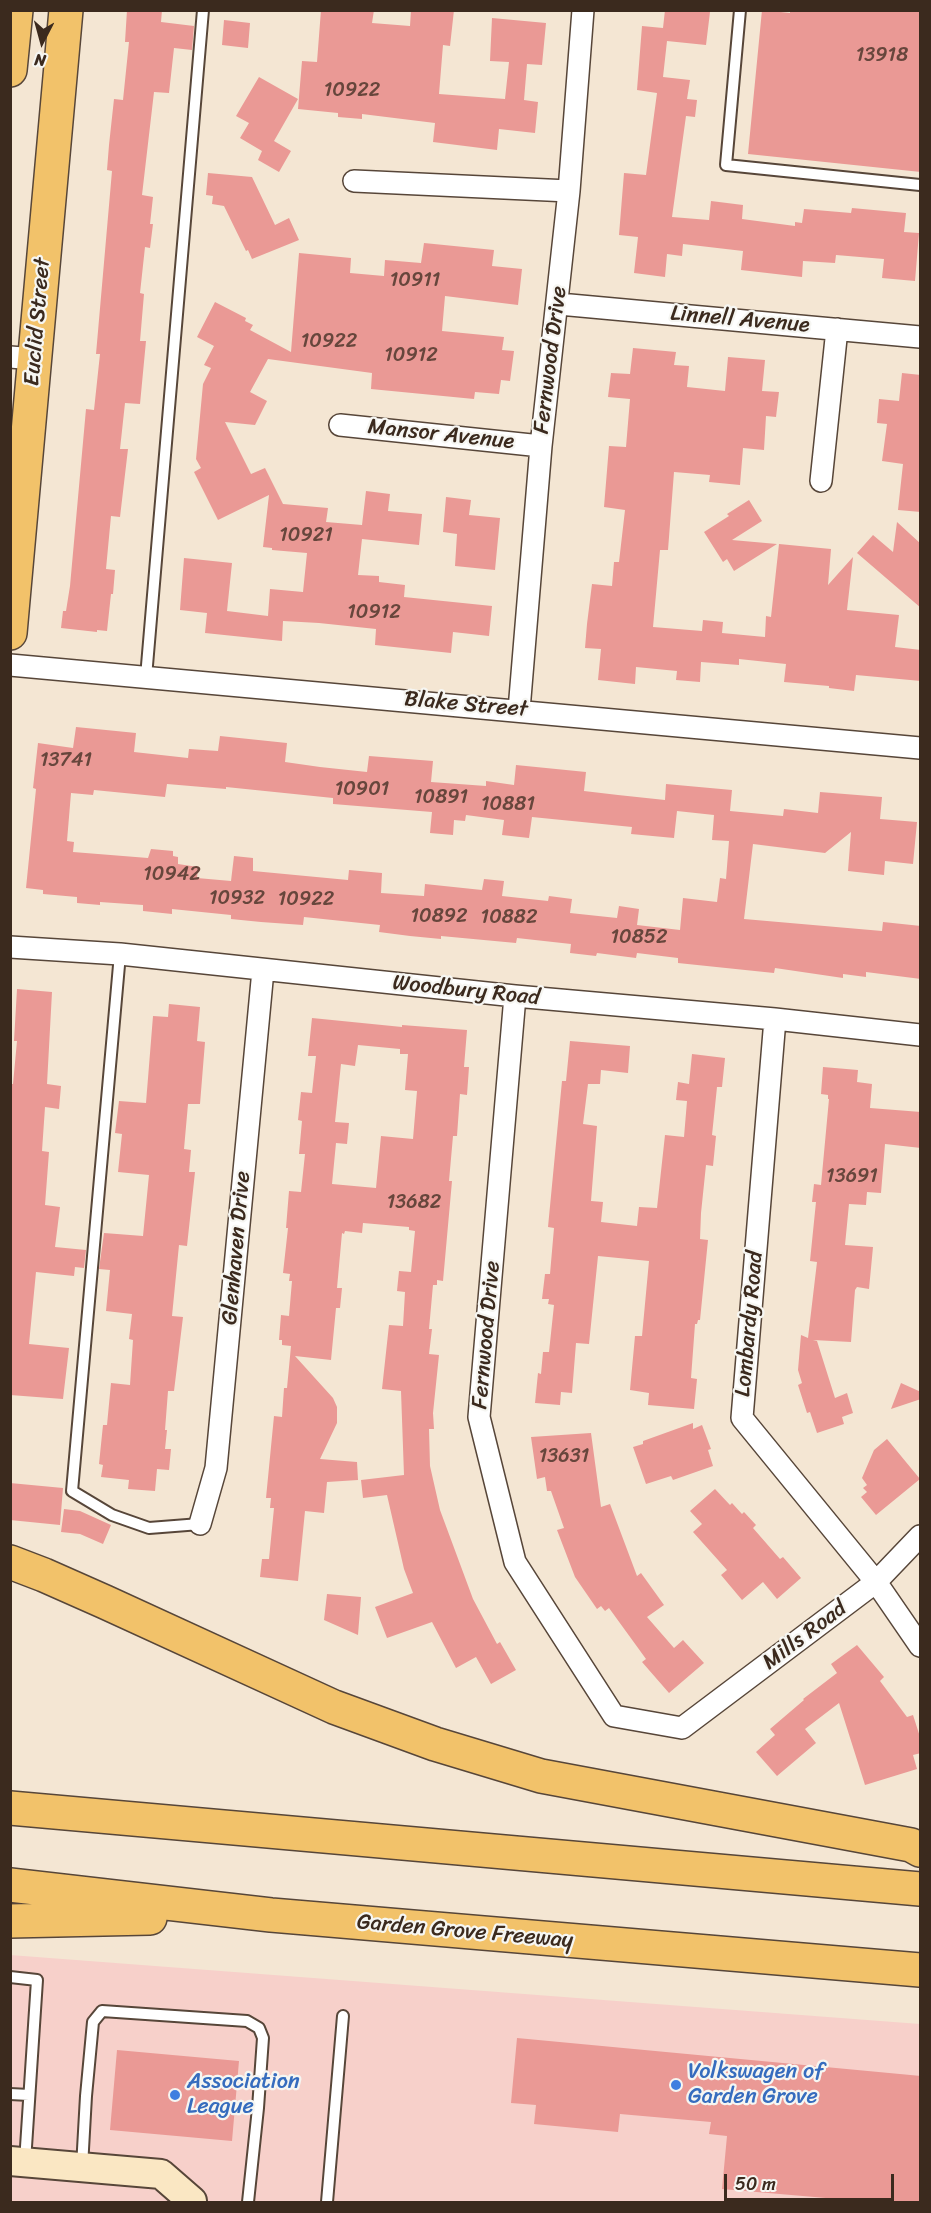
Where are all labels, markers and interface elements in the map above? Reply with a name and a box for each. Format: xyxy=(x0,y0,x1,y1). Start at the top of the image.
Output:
north arrow xyxy=(12,12,72,72)
house number: 13918 xyxy=(856,44,908,68)
text: N xyxy=(33,45,47,75)
house number: 10922 xyxy=(324,79,380,103)
street label: Euclid Street xyxy=(19,257,57,387)
house number: 10911 xyxy=(390,269,440,293)
street label: Fernwood Drive xyxy=(529,285,573,435)
street label: Linnell Avenue xyxy=(669,301,811,339)
house number: 10922 xyxy=(301,330,357,354)
house number: 10912 xyxy=(384,344,438,368)
street label: Mansor Avenue xyxy=(366,414,516,456)
house number: 10921 xyxy=(279,524,333,548)
house number: 10912 xyxy=(347,601,401,625)
street label: Blake Street xyxy=(403,686,529,724)
house number: 13741 xyxy=(40,749,92,773)
house number: 10901 xyxy=(335,778,389,802)
house number: 10891 xyxy=(414,786,468,810)
house number: 10881 xyxy=(481,793,535,817)
house number: 10942 xyxy=(143,863,201,887)
house number: 10932 xyxy=(209,887,265,911)
house number: 10922 xyxy=(278,888,334,912)
house number: 10892 xyxy=(410,905,468,929)
house number: 10882 xyxy=(481,906,537,930)
house number: 10852 xyxy=(610,926,668,950)
street label: Woodbury Road xyxy=(391,970,541,1012)
house number: 13691 xyxy=(826,1165,878,1189)
street label: Glenhaven Drive xyxy=(217,1170,257,1326)
house number: 13682 xyxy=(387,1191,441,1215)
street label: Lombardy Road xyxy=(730,1250,770,1398)
street label: Fernwood Drive xyxy=(467,1260,507,1410)
house number: 13631 xyxy=(539,1445,589,1469)
street label: Mills Road xyxy=(758,1596,852,1676)
street label: Garden Grove Freeway xyxy=(356,1909,574,1955)
place label: Volkswagen of Garden Grove xyxy=(688,2059,824,2110)
place label: Association League xyxy=(187,2069,300,2120)
marker: Volkswagen of Garden Grove xyxy=(669,2078,683,2092)
marker: Association League xyxy=(168,2088,182,2102)
scale bar xyxy=(727,2162,896,2200)
text: 50 m xyxy=(735,2168,776,2200)

